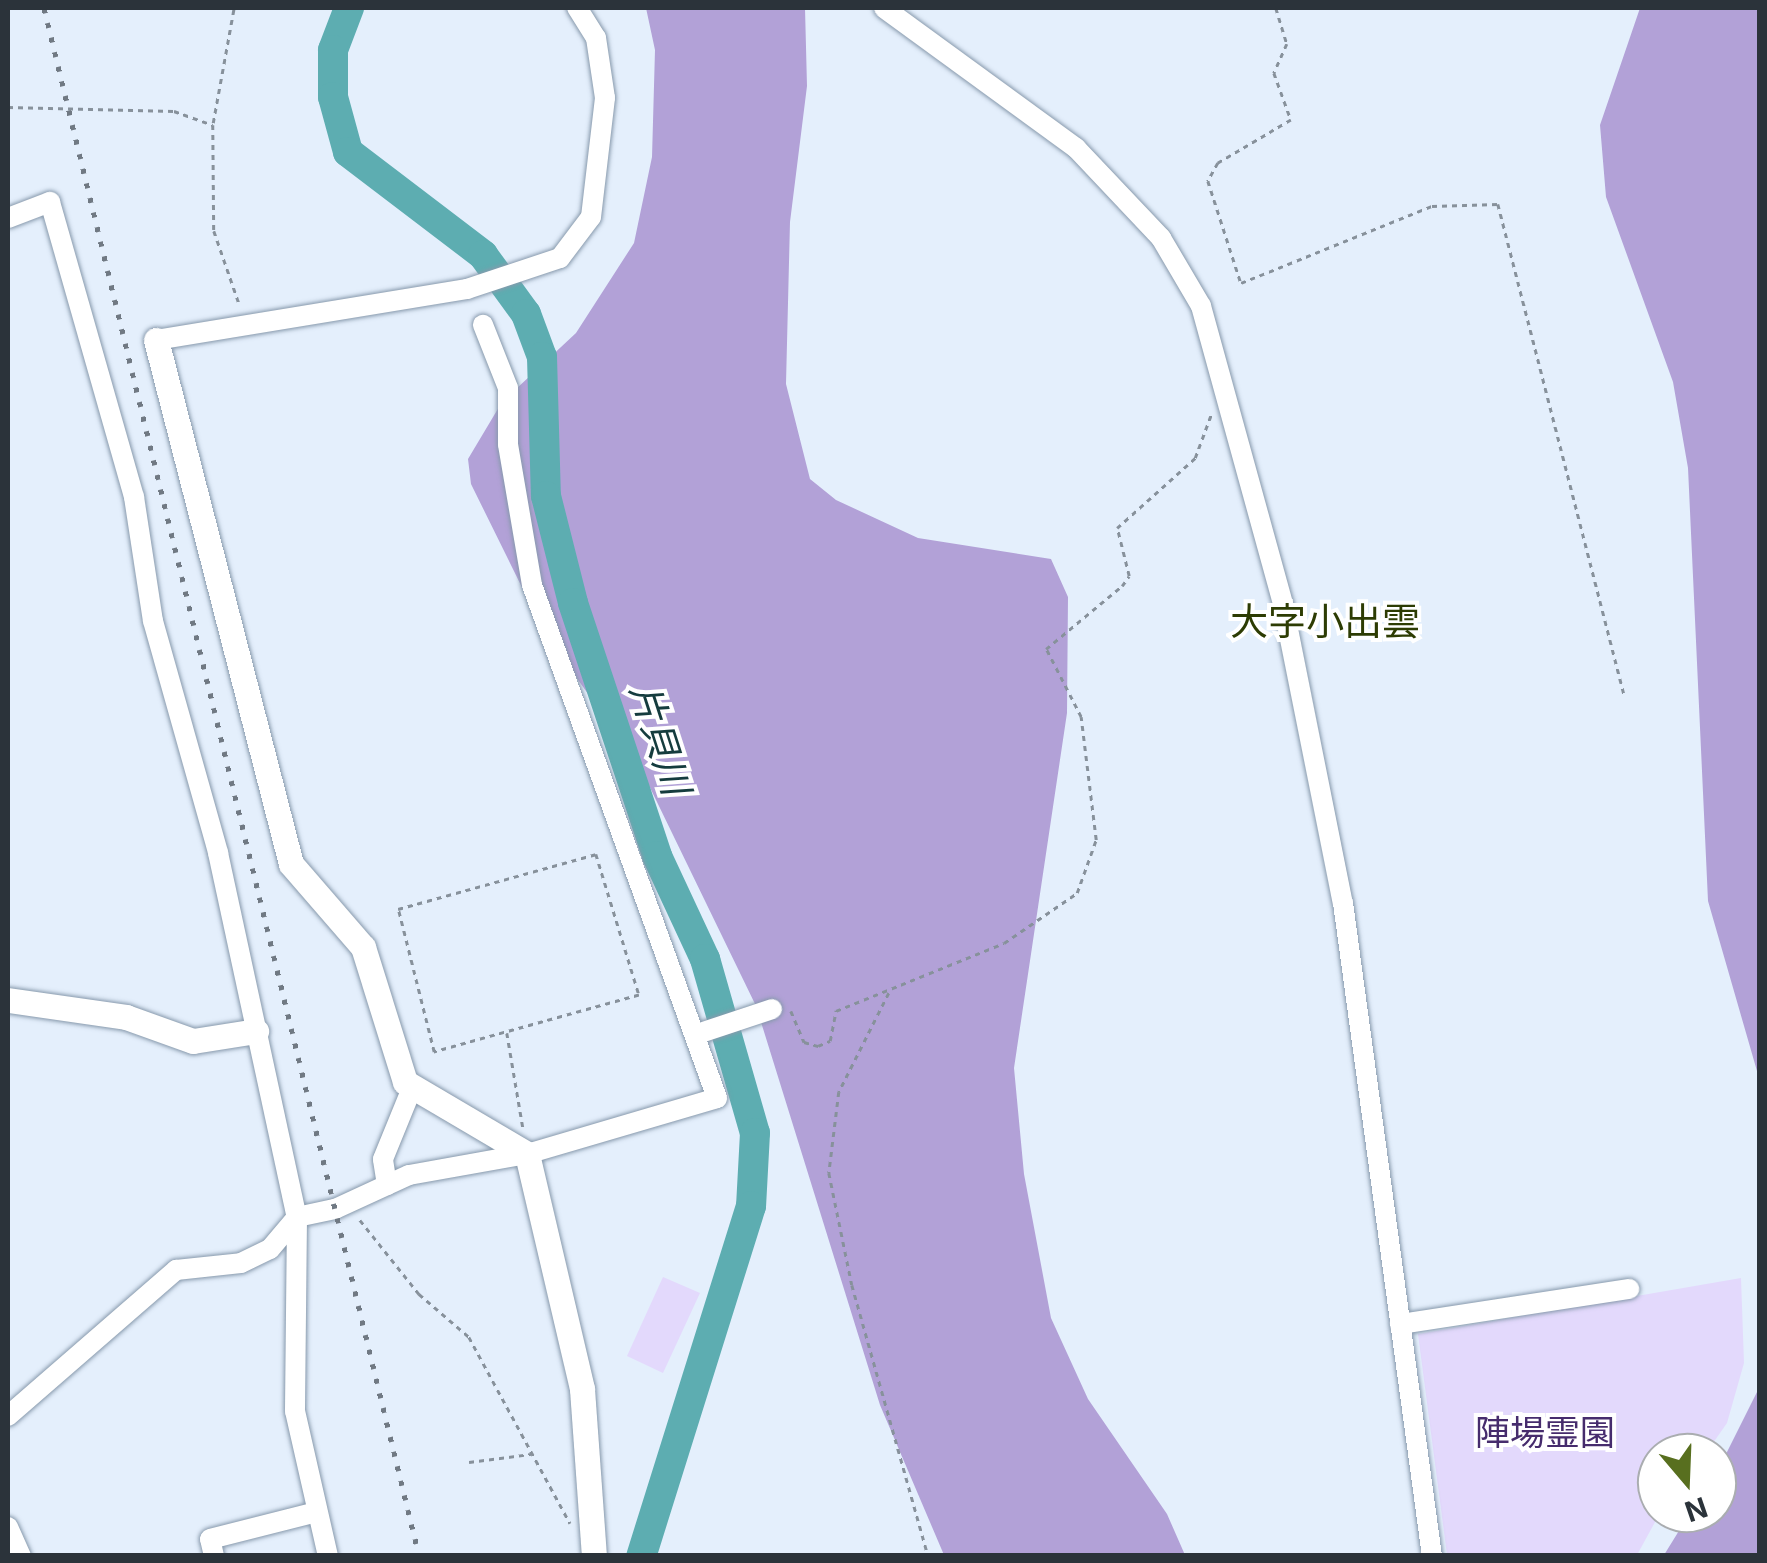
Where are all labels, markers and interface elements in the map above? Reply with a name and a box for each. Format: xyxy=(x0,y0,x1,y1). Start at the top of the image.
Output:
district label: 大字小出雲 xyxy=(1230,599,1420,645)
water label: 片貝川 xyxy=(621,678,699,800)
park label: 陣場霊園 xyxy=(1475,1411,1615,1453)
north arrow xyxy=(1637,1433,1737,1533)
text: N xyxy=(1680,1490,1712,1529)

